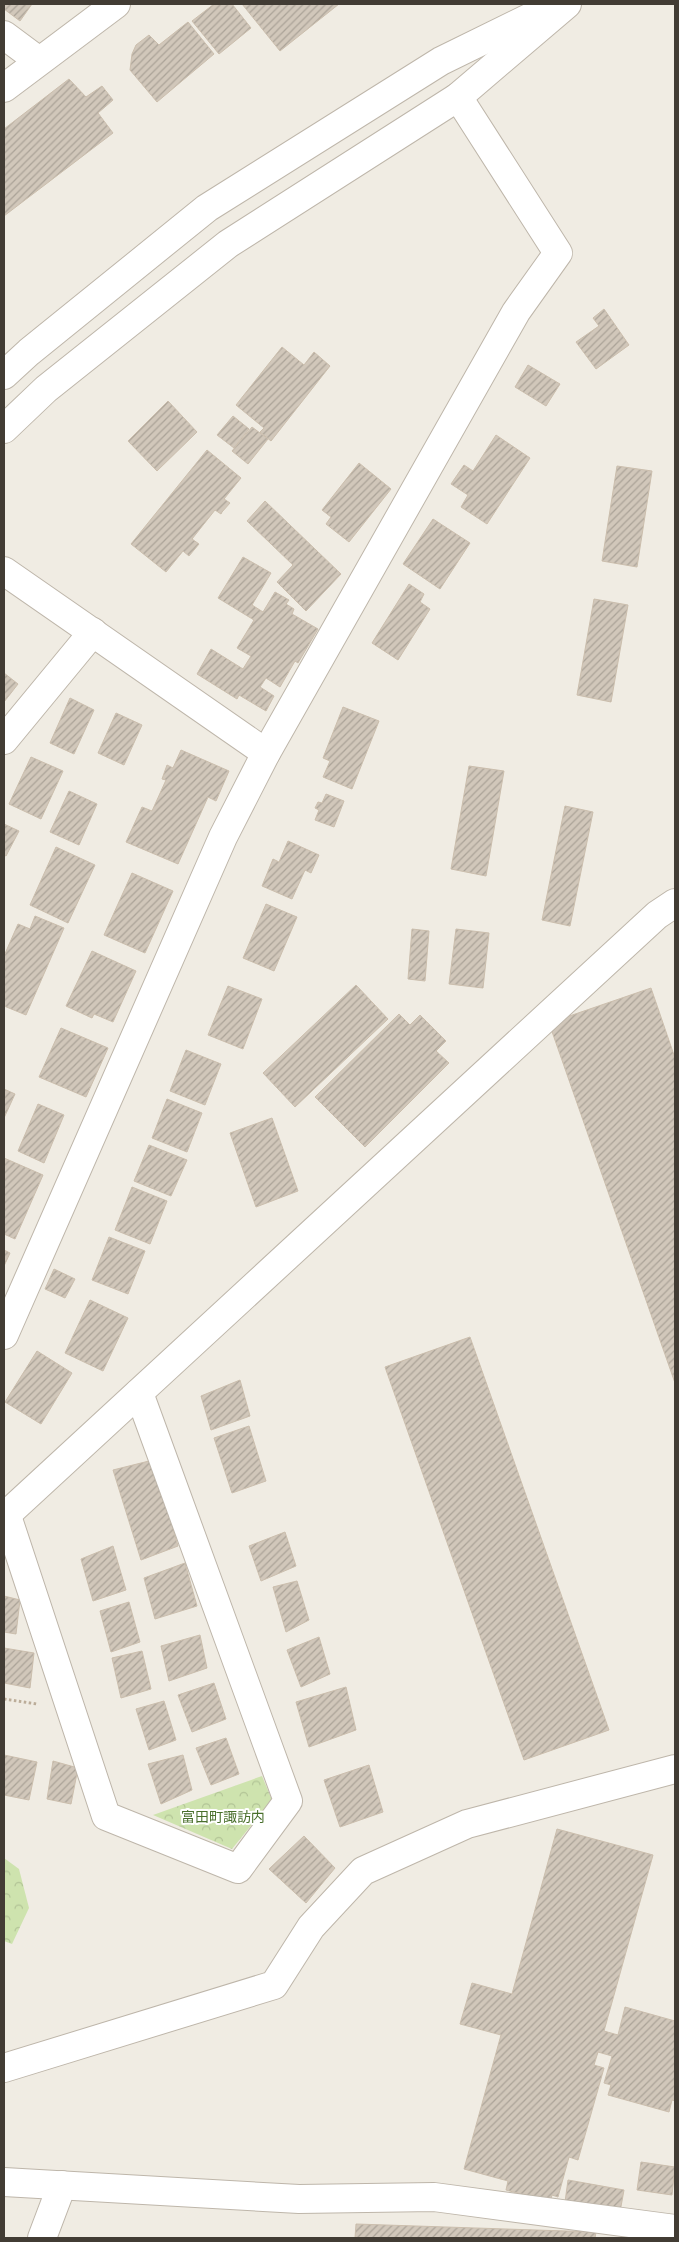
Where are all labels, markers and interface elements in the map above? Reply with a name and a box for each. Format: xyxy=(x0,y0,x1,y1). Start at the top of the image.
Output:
park label: 富田町諏訪内 xyxy=(181,1806,265,1827)

